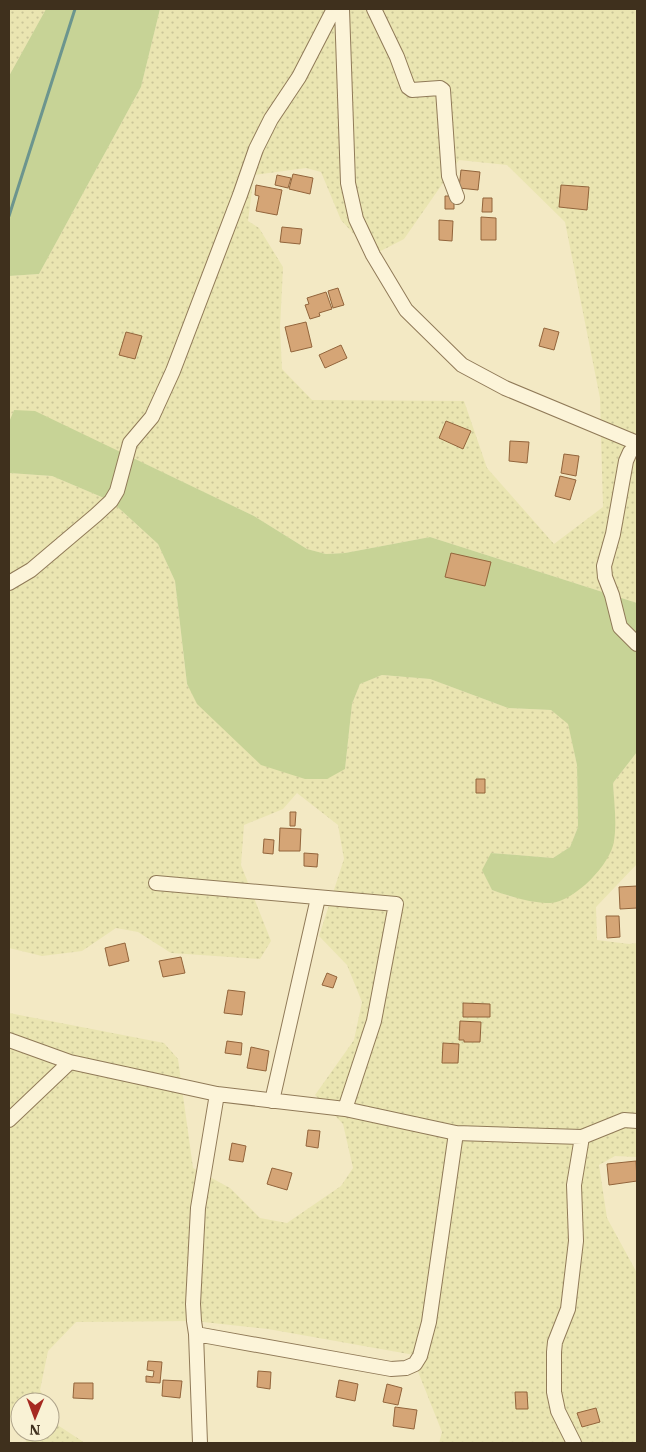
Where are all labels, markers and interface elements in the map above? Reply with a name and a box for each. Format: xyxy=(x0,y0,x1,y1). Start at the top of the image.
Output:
north arrow xyxy=(10,1392,60,1442)
text: N xyxy=(29,1421,40,1439)

